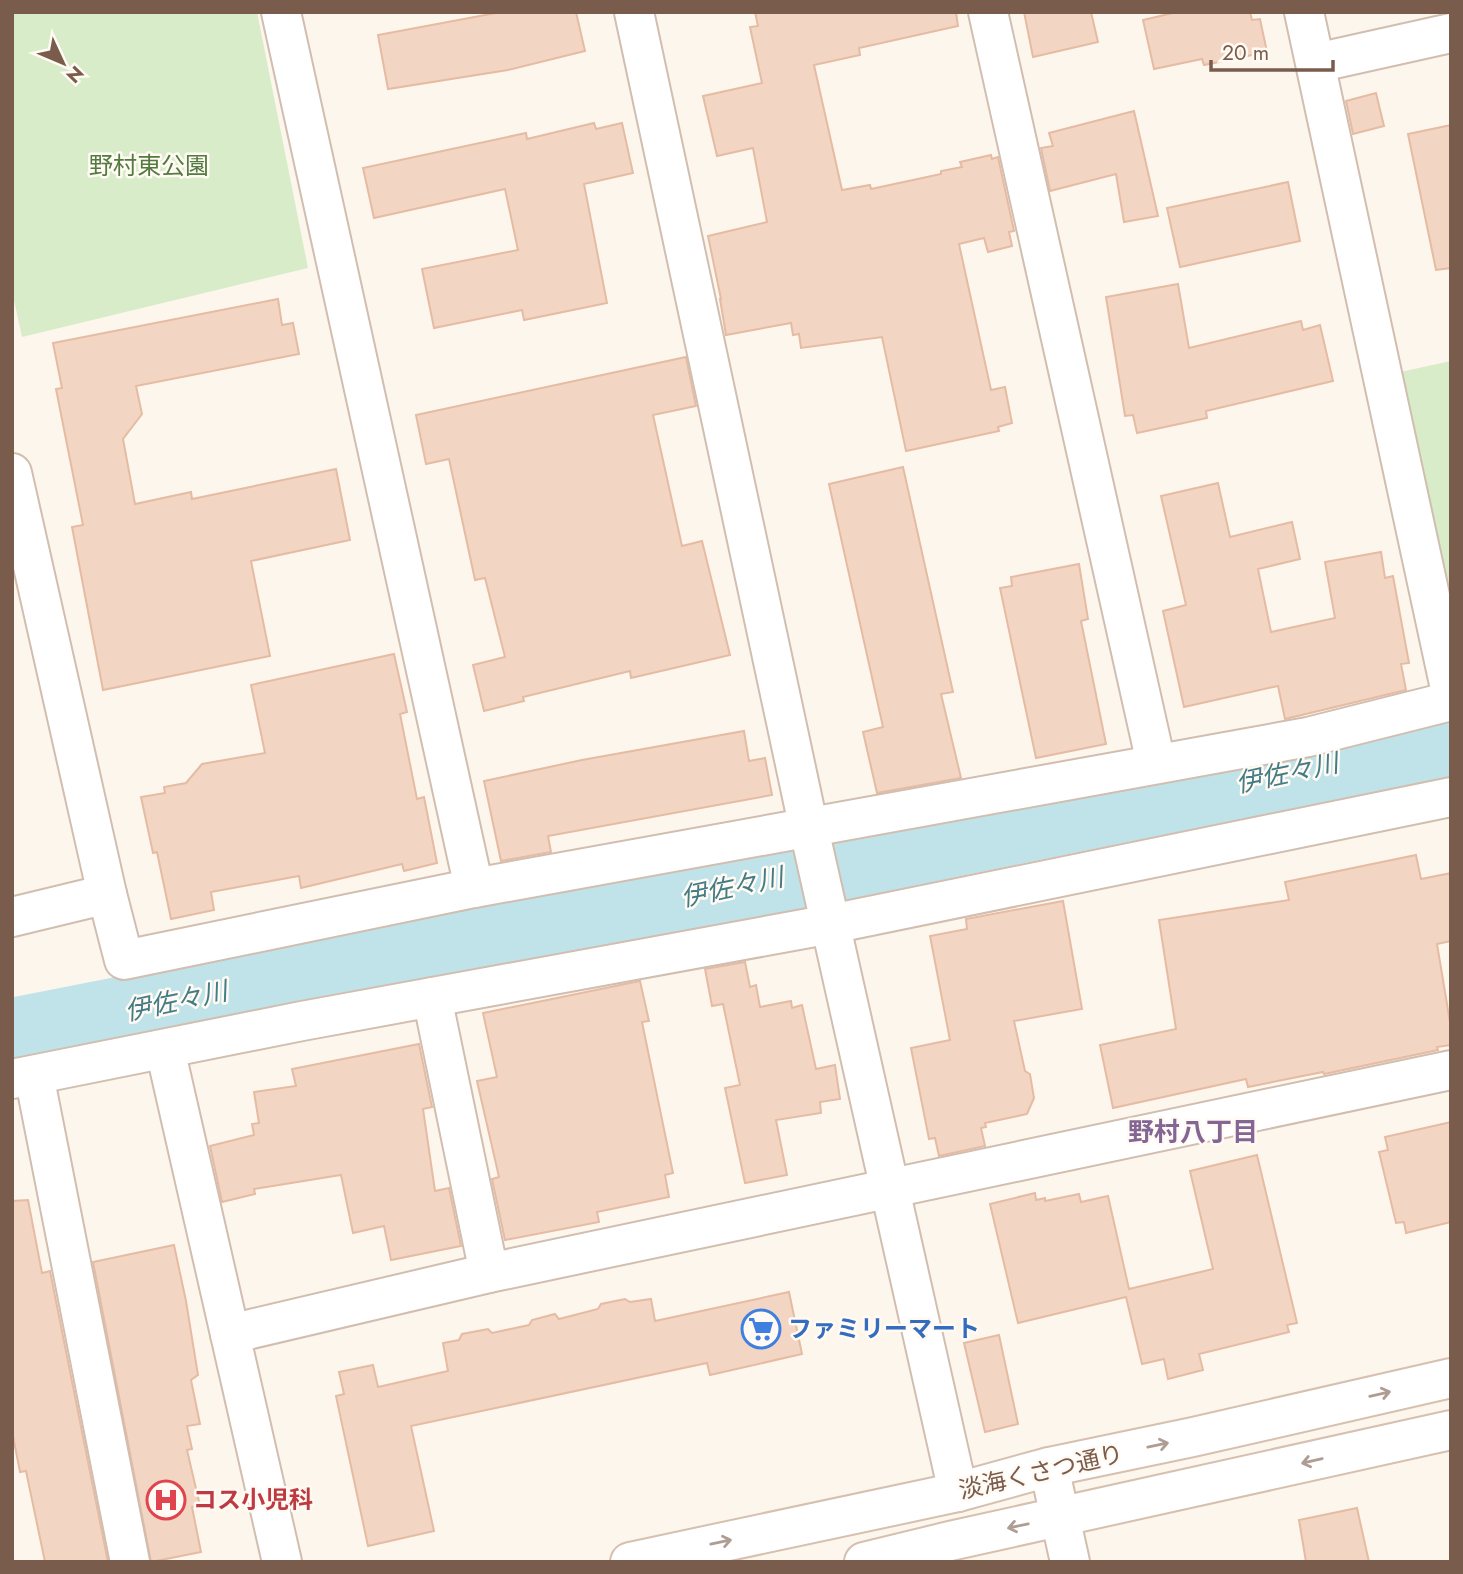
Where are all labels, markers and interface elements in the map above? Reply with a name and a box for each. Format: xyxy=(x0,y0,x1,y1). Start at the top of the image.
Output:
north arrow xyxy=(28,28,98,98)
scale bar xyxy=(1211,28,1334,72)
text: 20 m xyxy=(1222,38,1269,68)
text: N xyxy=(60,60,90,89)
park label: 野村東公園 xyxy=(89,148,209,183)
water label: 伊佐々川 xyxy=(1232,743,1345,802)
water label: 伊佐々川 xyxy=(677,857,790,916)
water label: 伊佐々川 xyxy=(121,971,234,1030)
district label: 野村八丁目 xyxy=(1128,1113,1258,1151)
supermarket icon: ファミリーマート xyxy=(740,1308,782,1350)
place label: ファミリーマート xyxy=(788,1311,980,1346)
one-way arrow xyxy=(1368,1387,1391,1401)
street label: 淡海くさつ通り xyxy=(955,1436,1127,1507)
one-way arrow xyxy=(1146,1437,1169,1451)
one-way arrow xyxy=(1301,1454,1324,1468)
hospital icon: コス小児科 xyxy=(145,1479,187,1521)
place label: コス小児科 xyxy=(193,1482,313,1517)
one-way arrow xyxy=(1007,1519,1030,1533)
one-way arrow xyxy=(709,1535,732,1549)

